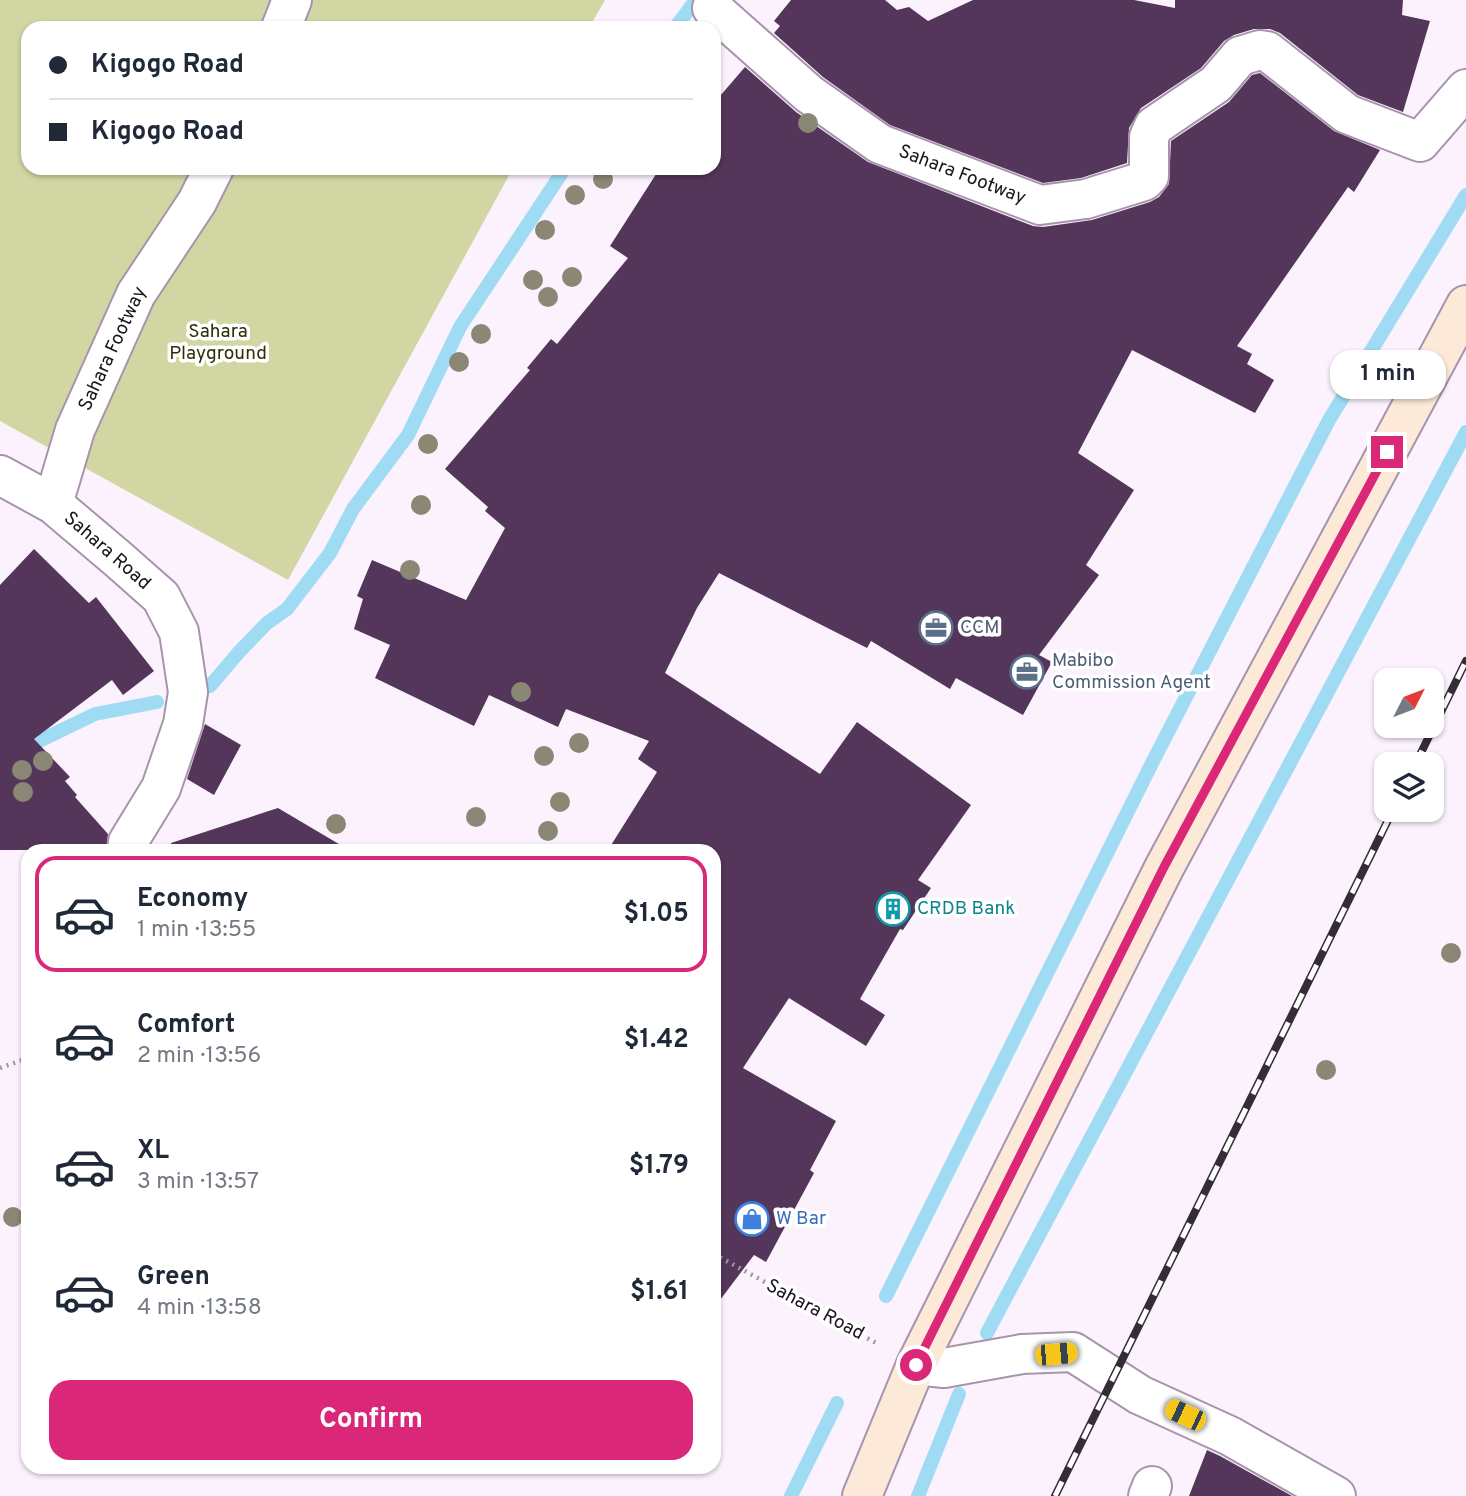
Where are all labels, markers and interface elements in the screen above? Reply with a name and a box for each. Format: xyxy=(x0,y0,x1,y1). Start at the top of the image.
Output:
text: Kigogo Road xyxy=(91,49,244,82)
text: Kigogo Road xyxy=(91,116,244,149)
street label: Sahara Footway xyxy=(895,140,1029,210)
street label: Sahara Footway xyxy=(74,283,152,415)
park label: Sahara Playground xyxy=(169,320,267,366)
callout: 1 min xyxy=(1329,350,1445,400)
text: 1 min xyxy=(1360,360,1416,389)
route end xyxy=(1371,436,1403,468)
street label: Sahara Road xyxy=(58,507,156,595)
office icon: CCM xyxy=(917,609,955,647)
place label: CCM xyxy=(960,616,1000,640)
place label: Mabibo Commission Agent xyxy=(1052,649,1211,695)
office icon: Mabibo Commission Agent xyxy=(1008,653,1046,691)
north arrow xyxy=(1374,668,1444,738)
map controls xyxy=(1374,668,1444,822)
button: layers xyxy=(1374,752,1444,822)
icon: car xyxy=(53,883,116,946)
text: Economy xyxy=(137,883,248,916)
building icon: CRDB Bank xyxy=(874,890,912,928)
place label: CRDB Bank xyxy=(917,897,1015,921)
text: $1.05 xyxy=(623,898,689,931)
text: 1 min · 13:55 xyxy=(137,916,256,945)
icon: car xyxy=(53,1009,116,1072)
text: Comfort xyxy=(137,1009,235,1042)
text: $1.42 xyxy=(624,1024,689,1057)
text: 2 min · 13:56 xyxy=(137,1042,261,1071)
icon: car xyxy=(53,1135,116,1198)
text: XL xyxy=(137,1135,169,1168)
text: $1.79 xyxy=(629,1150,689,1183)
text: 3 min · 13:57 xyxy=(137,1168,259,1197)
shop icon: W Bar xyxy=(733,1200,771,1238)
place label: W Bar xyxy=(776,1207,827,1231)
icon: car xyxy=(53,1261,116,1324)
text: Green xyxy=(137,1261,210,1294)
street label: Sahara Road xyxy=(762,1274,868,1346)
text: $1.61 xyxy=(630,1276,689,1309)
text: 4 min · 13:58 xyxy=(137,1294,262,1323)
car xyxy=(1035,1342,1078,1366)
route start xyxy=(900,1349,932,1381)
button: Confirm xyxy=(49,1380,693,1460)
car xyxy=(1162,1397,1209,1433)

